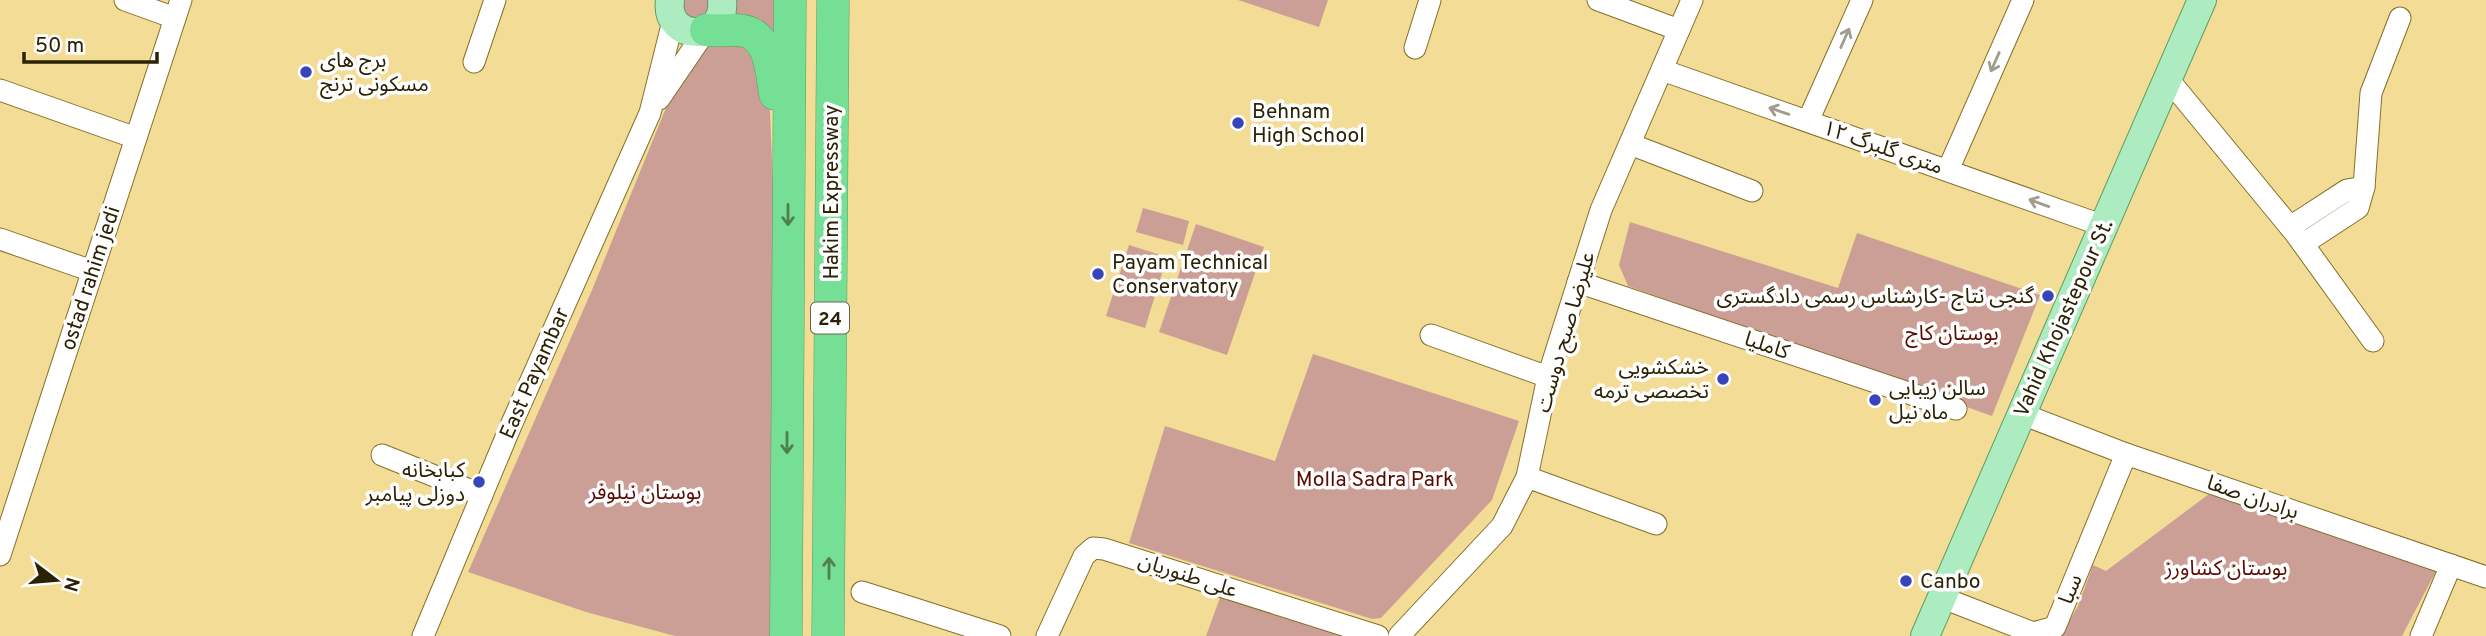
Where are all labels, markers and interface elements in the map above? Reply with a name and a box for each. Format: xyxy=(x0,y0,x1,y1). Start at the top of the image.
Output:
scale bar xyxy=(24,21,158,65)
one-way arrow xyxy=(1839,28,1852,49)
text: 50 m xyxy=(35,33,84,60)
place label: برج های مسکونی ترنج xyxy=(320,48,429,99)
one-way arrow xyxy=(1988,51,2001,73)
marker: برج های مسکونی ترنج xyxy=(298,64,314,80)
place label: Behnam High School xyxy=(1252,99,1365,150)
one-way arrow xyxy=(1768,104,1790,116)
street label: Hakim Expressway xyxy=(819,105,846,279)
marker: Behnam High School xyxy=(1230,115,1246,131)
street label: ۱۲ متری گلبرگ xyxy=(1819,115,1946,182)
one-way arrow xyxy=(2029,195,2051,208)
street label: ostad rahim jedi xyxy=(55,203,127,354)
one-way arrow xyxy=(781,203,795,226)
street label: Vahid Khojastepour St. xyxy=(2009,215,2120,422)
street label: علیرضا صبح دوست xyxy=(1531,249,1602,416)
place label: Payam Technical Conservatory xyxy=(1112,250,1268,301)
marker: Payam Technical Conservatory xyxy=(1090,266,1106,282)
place label: گنجی نتاج -کارشناس رسمی دادگستری xyxy=(1716,284,2034,311)
marker: گنجی نتاج -کارشناس رسمی دادگستری xyxy=(2040,288,2056,304)
road number: 24 xyxy=(811,302,849,334)
street label: East Payambar xyxy=(494,304,576,444)
park label: بوستان کاج xyxy=(1905,321,1999,348)
street label: کاملیا xyxy=(1740,326,1793,367)
place label: خشکشویی تخصصی ترمه xyxy=(1594,355,1709,406)
marker: خشکشویی تخصصی ترمه xyxy=(1715,371,1731,387)
place label: سالن زیبایی ماه نیل xyxy=(1889,376,1986,427)
marker: سالن زیبایی ماه نیل xyxy=(1867,392,1883,408)
one-way arrow xyxy=(780,431,794,454)
place label: کبابخانه دوزلی پیامبر xyxy=(365,458,465,509)
park label: Molla Sadra Park xyxy=(1296,467,1454,494)
street label: برادران صفا xyxy=(2203,470,2302,527)
marker: کبابخانه دوزلی پیامبر xyxy=(471,474,487,490)
park label: بوستان نیلوفر xyxy=(588,480,701,507)
north arrow xyxy=(21,545,91,615)
street label: علی طنوریان xyxy=(1135,548,1240,605)
park label: بوستان کشاورز xyxy=(2164,556,2287,583)
one-way arrow xyxy=(822,557,836,580)
place label: Canbo xyxy=(1920,569,1981,596)
street label: سبا xyxy=(2053,571,2089,608)
marker: Canbo xyxy=(1898,573,1914,589)
text: N xyxy=(57,574,84,594)

